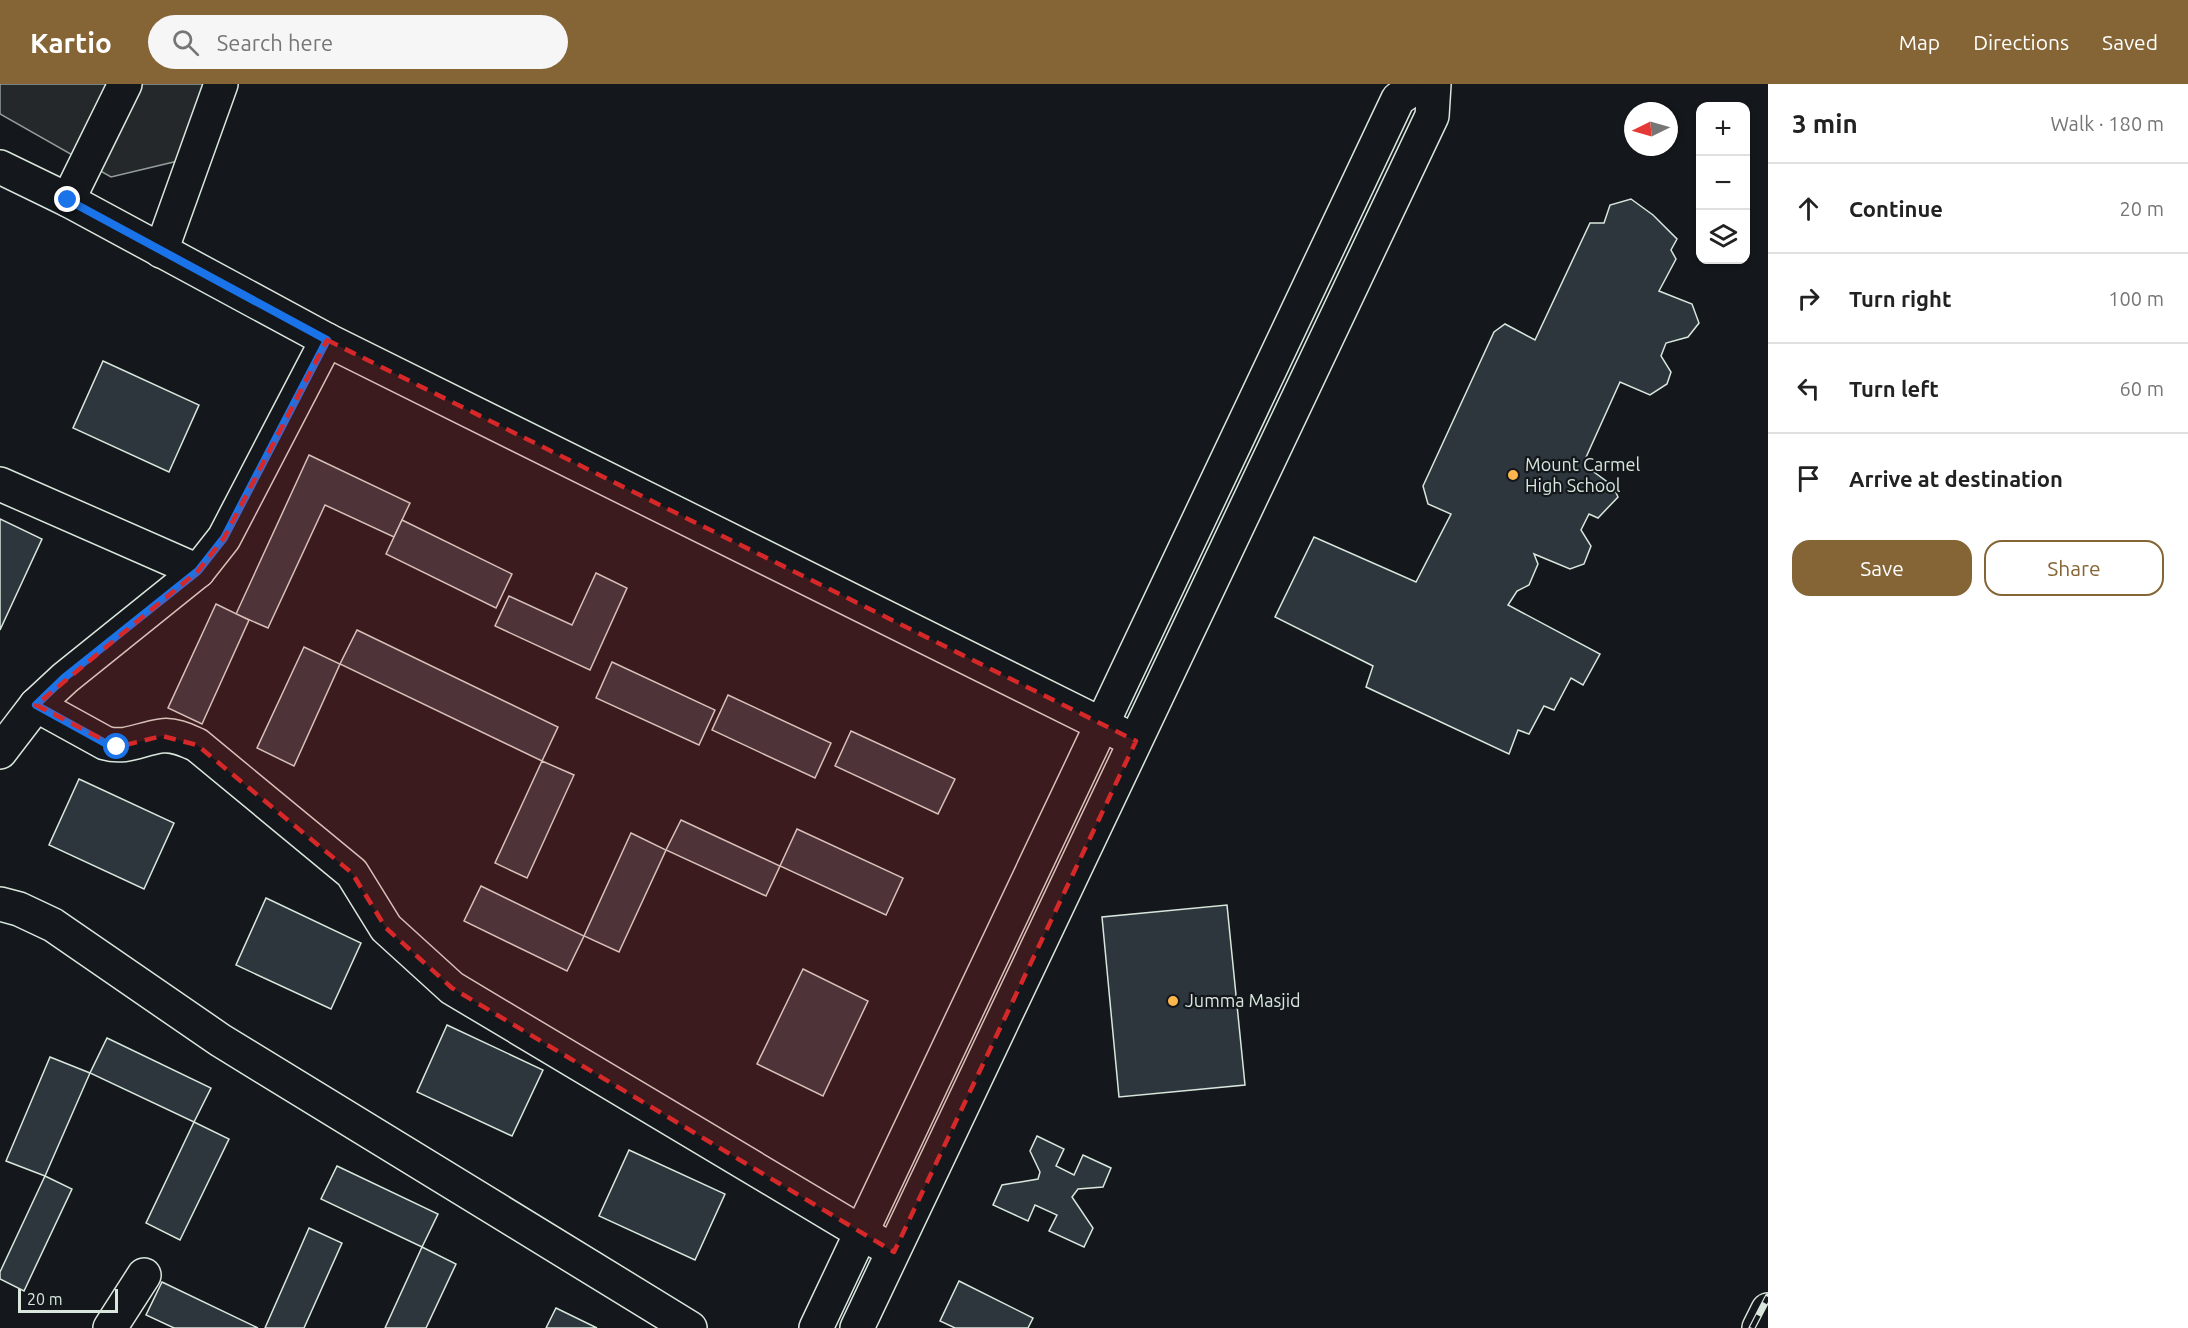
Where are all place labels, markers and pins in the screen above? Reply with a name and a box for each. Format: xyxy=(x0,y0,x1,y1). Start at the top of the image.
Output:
place label: Mount Carmel High School xyxy=(1525,454,1641,495)
marker: Mount Carmel High School xyxy=(1506,468,1520,482)
place label: Jumma Masjid xyxy=(1185,990,1301,1010)
marker: Jumma Masjid xyxy=(1166,994,1180,1008)

